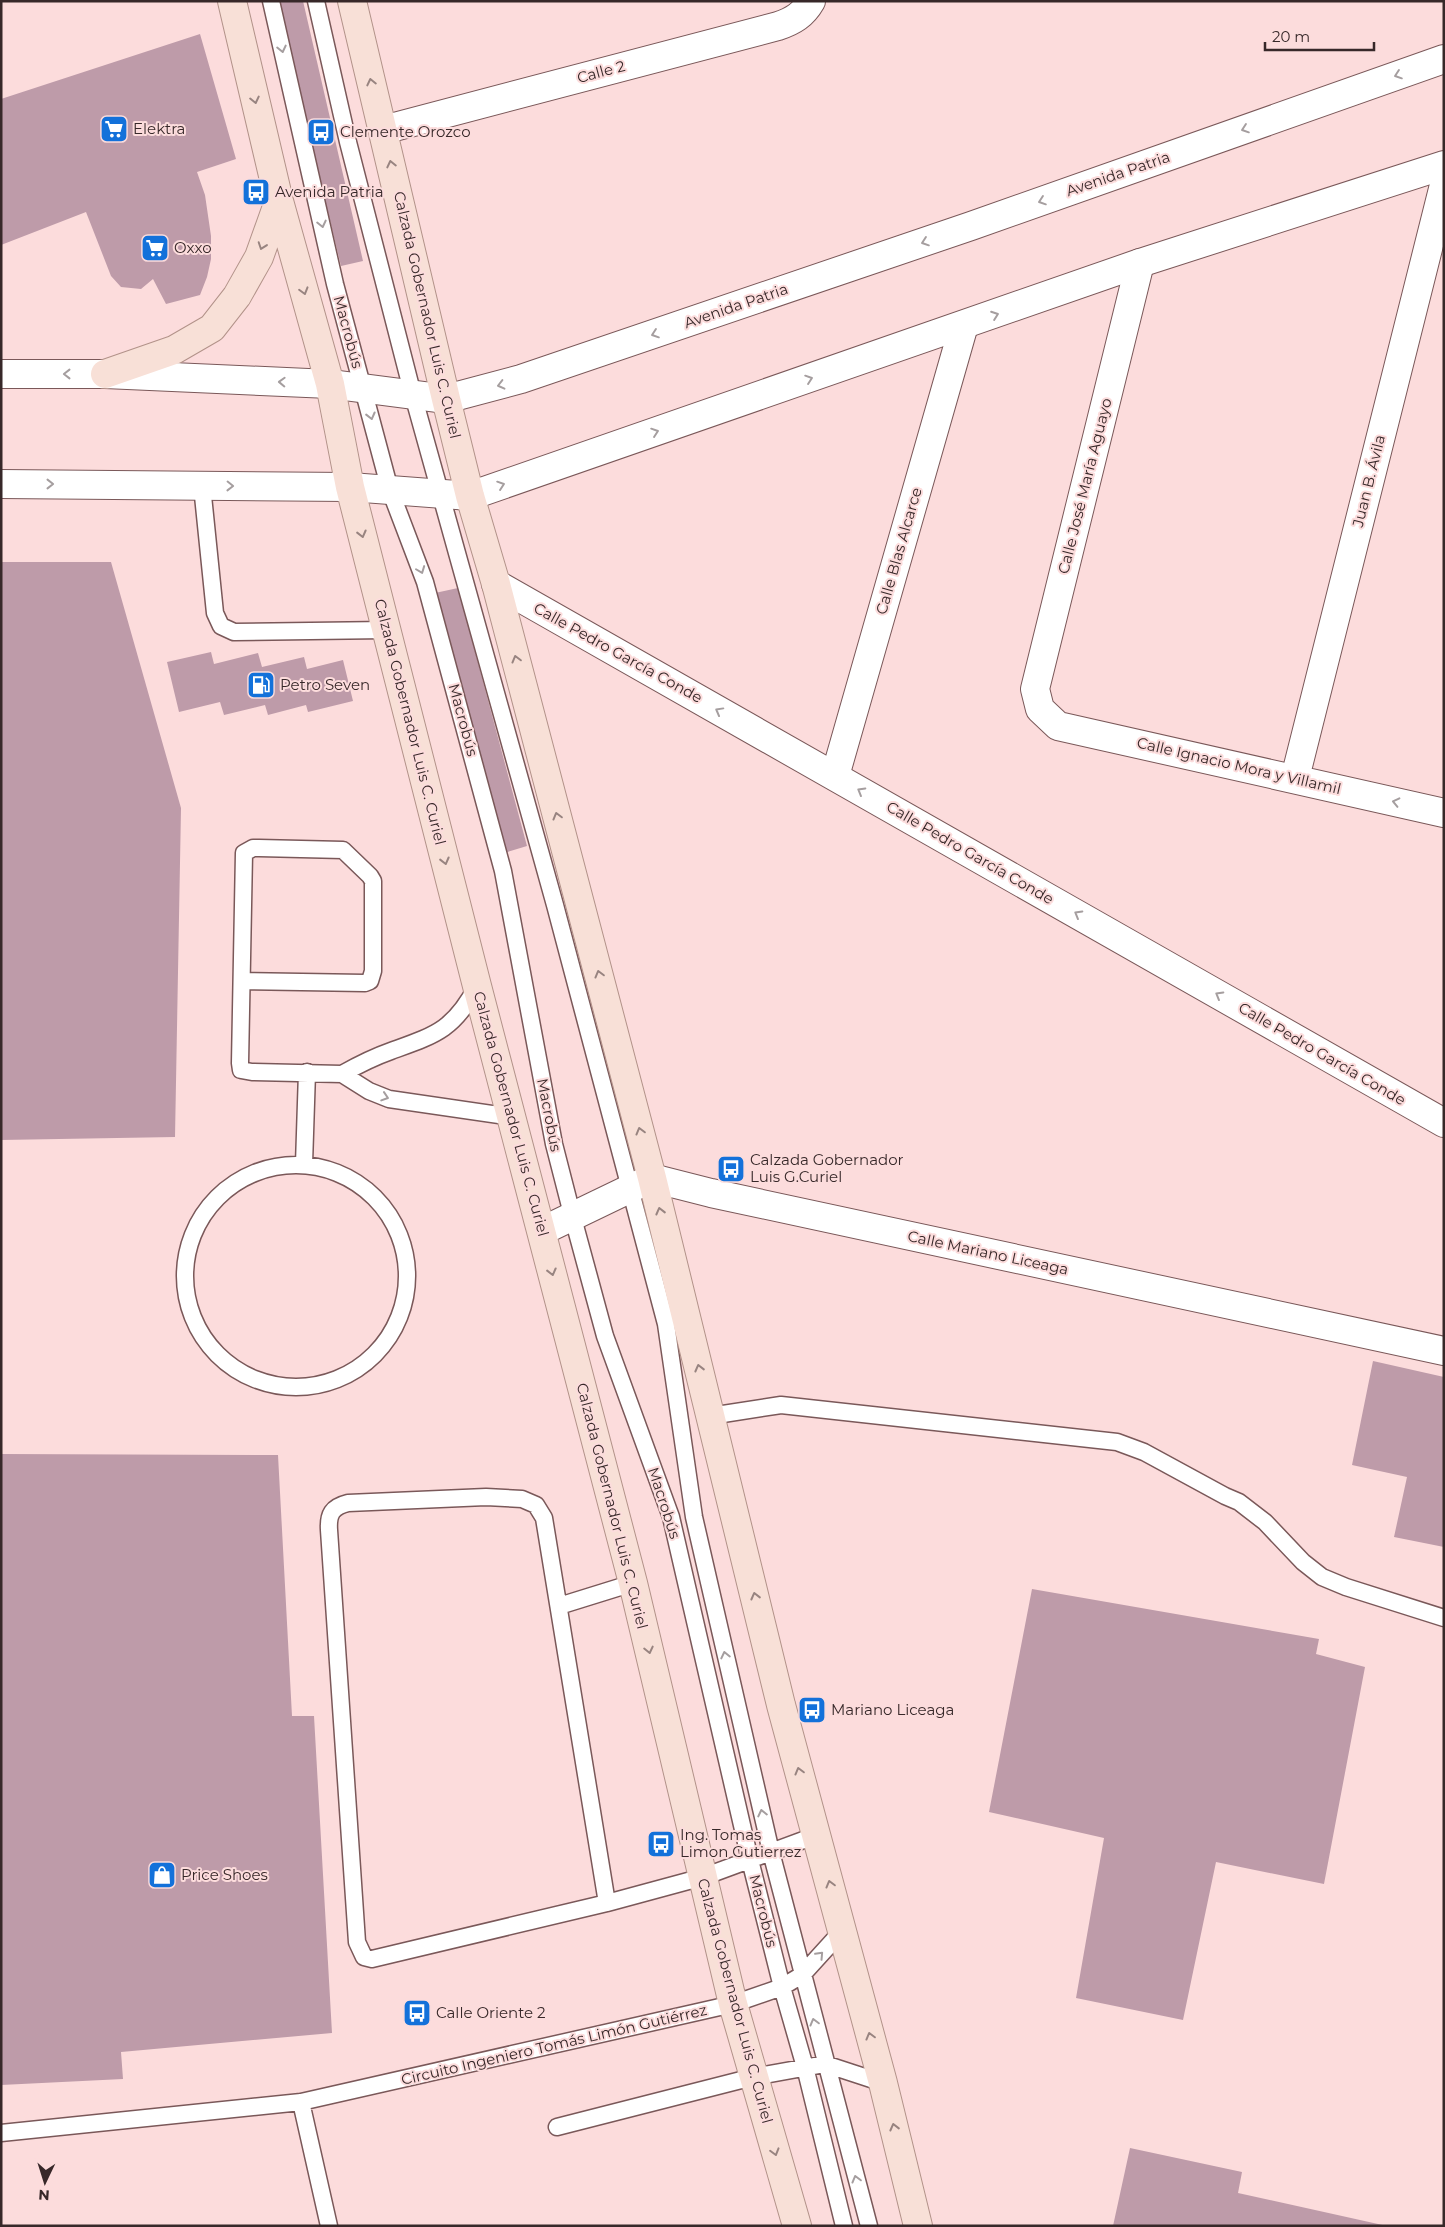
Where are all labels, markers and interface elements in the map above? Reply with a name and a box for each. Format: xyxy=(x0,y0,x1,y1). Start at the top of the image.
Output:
scale bar xyxy=(1265,20,1374,52)
text: 20 m xyxy=(1272,27,1310,46)
one-way arrow xyxy=(276,44,287,53)
street label: Calle 2 xyxy=(575,56,627,87)
one-way arrow xyxy=(1394,69,1403,79)
one-way arrow xyxy=(366,78,377,87)
one-way arrow xyxy=(249,95,260,104)
supermarket icon: Elektra xyxy=(99,114,129,144)
bus stop icon: Clemente Orozco xyxy=(306,117,336,147)
place label: Elektra xyxy=(133,119,185,138)
place label: Clemente Orozco xyxy=(340,122,471,141)
one-way arrow xyxy=(1241,123,1249,133)
street label: Avenida Patria xyxy=(1063,147,1172,200)
one-way arrow xyxy=(386,159,397,168)
bus stop icon: Avenida Patria xyxy=(241,177,271,207)
place label: Avenida Patria xyxy=(275,182,384,201)
street label: Calzada Gobernador Luis C. Curiel xyxy=(390,189,465,440)
one-way arrow xyxy=(1038,195,1047,205)
one-way arrow xyxy=(316,220,326,229)
supermarket icon: Oxxo xyxy=(140,233,170,263)
one-way arrow xyxy=(921,236,929,246)
place label: Oxxo xyxy=(174,238,212,257)
one-way arrow xyxy=(258,242,268,250)
street label: Avenida Patria xyxy=(681,279,790,332)
one-way arrow xyxy=(299,286,309,295)
street label: Macrobús xyxy=(330,293,367,370)
one-way arrow xyxy=(990,310,999,320)
one-way arrow xyxy=(651,328,660,338)
one-way arrow xyxy=(63,369,70,379)
one-way arrow xyxy=(804,375,812,385)
one-way arrow xyxy=(277,376,285,387)
one-way arrow xyxy=(497,379,505,389)
street label: Calle José María Aguayo xyxy=(1053,396,1116,576)
one-way arrow xyxy=(365,411,375,419)
one-way arrow xyxy=(650,428,659,438)
street label: Juan B. Ávila xyxy=(1348,433,1389,530)
one-way arrow xyxy=(46,479,54,490)
one-way arrow xyxy=(226,481,234,491)
one-way arrow xyxy=(497,481,505,491)
street label: Calle Blas Alcarce xyxy=(871,485,926,617)
one-way arrow xyxy=(356,530,367,539)
one-way arrow xyxy=(414,565,425,574)
street label: Calzada Gobernador Luis C. Curiel xyxy=(371,597,450,847)
street label: Calle Pedro García Conde xyxy=(531,598,706,707)
one-way arrow xyxy=(511,656,521,664)
fuel station icon: Petro Seven xyxy=(246,670,276,700)
place label: Petro Seven xyxy=(280,675,370,694)
street label: Macrobús xyxy=(445,681,482,758)
one-way arrow xyxy=(716,707,725,717)
street label: Calle Ignacio Mora y Villamil xyxy=(1135,733,1343,798)
one-way arrow xyxy=(857,787,866,797)
street label: Calle Pedro García Conde xyxy=(883,797,1057,908)
one-way arrow xyxy=(1392,797,1401,808)
one-way arrow xyxy=(552,812,563,821)
one-way arrow xyxy=(439,857,450,866)
one-way arrow xyxy=(1074,911,1083,921)
one-way arrow xyxy=(594,970,604,978)
street label: Calzada Gobernador Luis C. Curiel xyxy=(470,989,553,1239)
one-way arrow xyxy=(1215,991,1224,1001)
street label: Calle Pedro García Conde xyxy=(1235,998,1409,1109)
street label: Macrobús xyxy=(533,1077,566,1153)
one-way arrow xyxy=(380,1091,389,1101)
one-way arrow xyxy=(635,1126,646,1135)
place label: Calzada Gobernador Luis G.Curiel xyxy=(750,1150,904,1186)
bus stop icon: Calzada Gobernador Luis G.Curiel xyxy=(716,1154,746,1184)
one-way arrow xyxy=(655,1206,666,1215)
street label: Calle Mariano Liceaga xyxy=(906,1226,1070,1279)
one-way arrow xyxy=(546,1268,557,1277)
one-way arrow xyxy=(694,1364,705,1373)
street label: Calzada Gobernador Luis C. Curiel xyxy=(573,1381,652,1631)
street label: Macrobús xyxy=(644,1465,685,1541)
one-way arrow xyxy=(750,1592,761,1601)
one-way arrow xyxy=(643,1646,654,1655)
one-way arrow xyxy=(720,1650,731,1659)
bus stop icon: Mariano Liceaga xyxy=(797,1695,827,1725)
place label: Mariano Liceaga xyxy=(831,1700,954,1719)
one-way arrow xyxy=(795,1767,805,1775)
one-way arrow xyxy=(757,1809,768,1818)
place label: Ing. Tomas Limon Gutierrez xyxy=(680,1825,802,1861)
bus stop icon: Ing. Tomas Limon Gutierrez xyxy=(646,1829,676,1859)
shop icon: Price Shoes xyxy=(147,1860,177,1890)
place label: Price Shoes xyxy=(181,1865,268,1884)
street label: Macrobús xyxy=(745,1872,782,1949)
street label: Calzada Gobernador Luis C. Curiel xyxy=(694,1876,777,2126)
one-way arrow xyxy=(825,1879,836,1888)
one-way arrow xyxy=(814,1952,823,1961)
bus stop icon: Calle Oriente 2 xyxy=(402,1998,432,2028)
street label: Circuito Ingeniero Tomás Limón Gutiérrez xyxy=(399,2000,709,2089)
place label: Calle Oriente 2 xyxy=(436,2003,545,2022)
one-way arrow xyxy=(809,2017,820,2026)
one-way arrow xyxy=(866,2032,876,2040)
one-way arrow xyxy=(889,2123,900,2132)
one-way arrow xyxy=(770,2148,780,2156)
north arrow xyxy=(20,2157,70,2207)
one-way arrow xyxy=(851,2174,862,2183)
text: N xyxy=(38,2186,50,2204)

